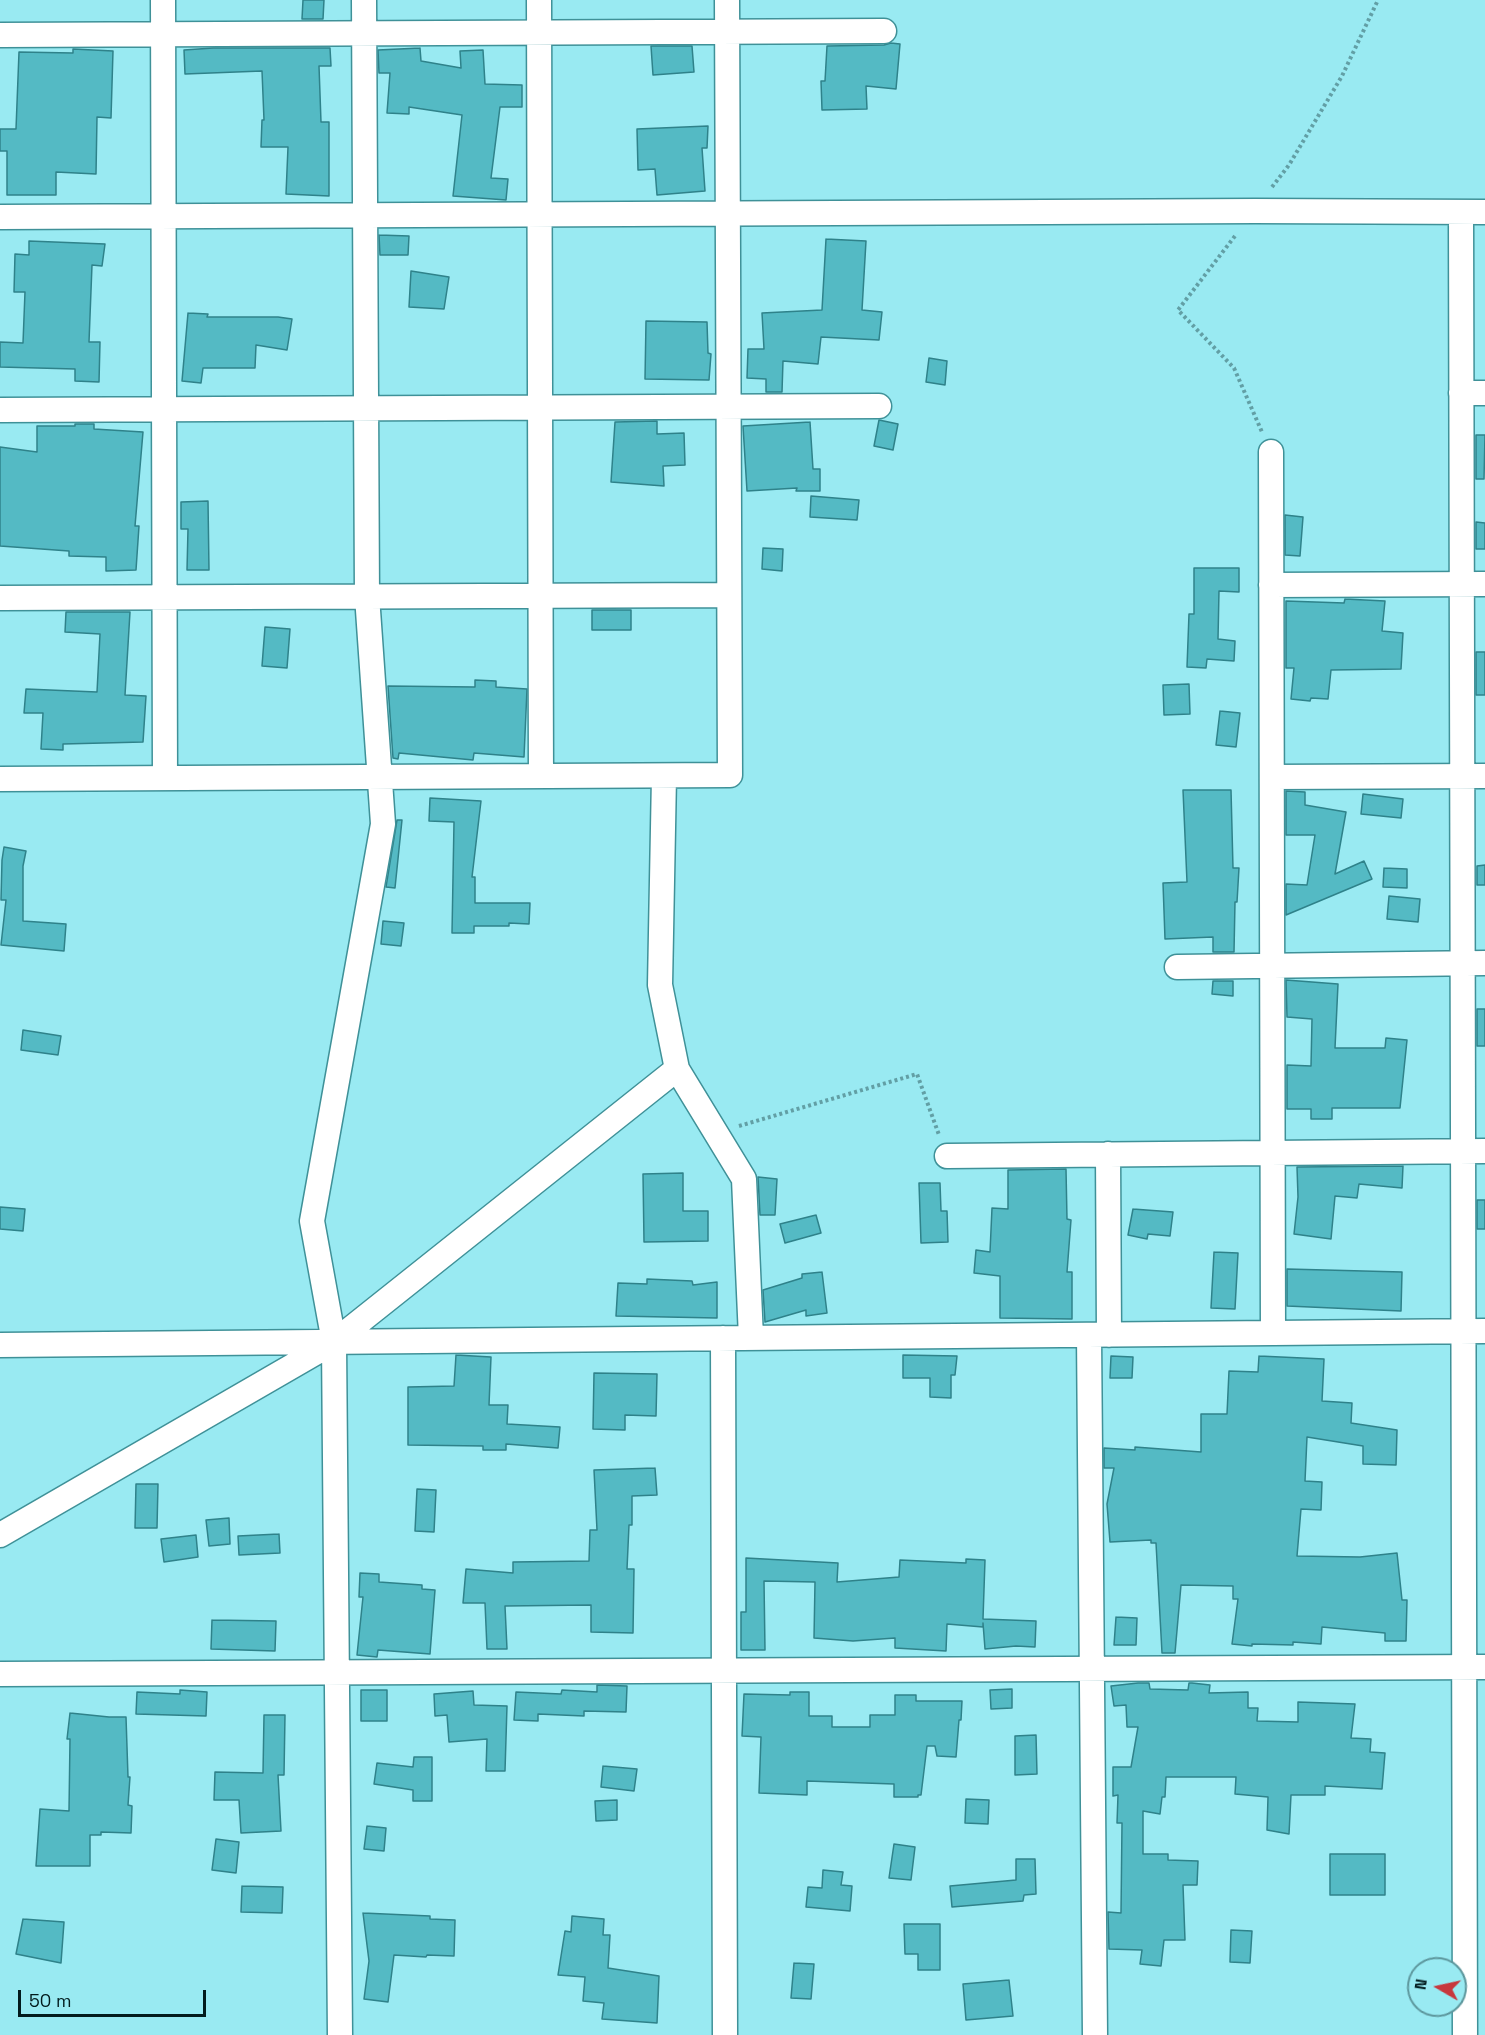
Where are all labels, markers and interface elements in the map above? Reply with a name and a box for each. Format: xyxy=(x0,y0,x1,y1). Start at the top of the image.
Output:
north arrow xyxy=(1407,1957,1467,2017)
text: N xyxy=(1409,1977,1432,1991)
scale bar xyxy=(21,1978,208,2016)
text: 50 m xyxy=(29,1989,71,2012)

